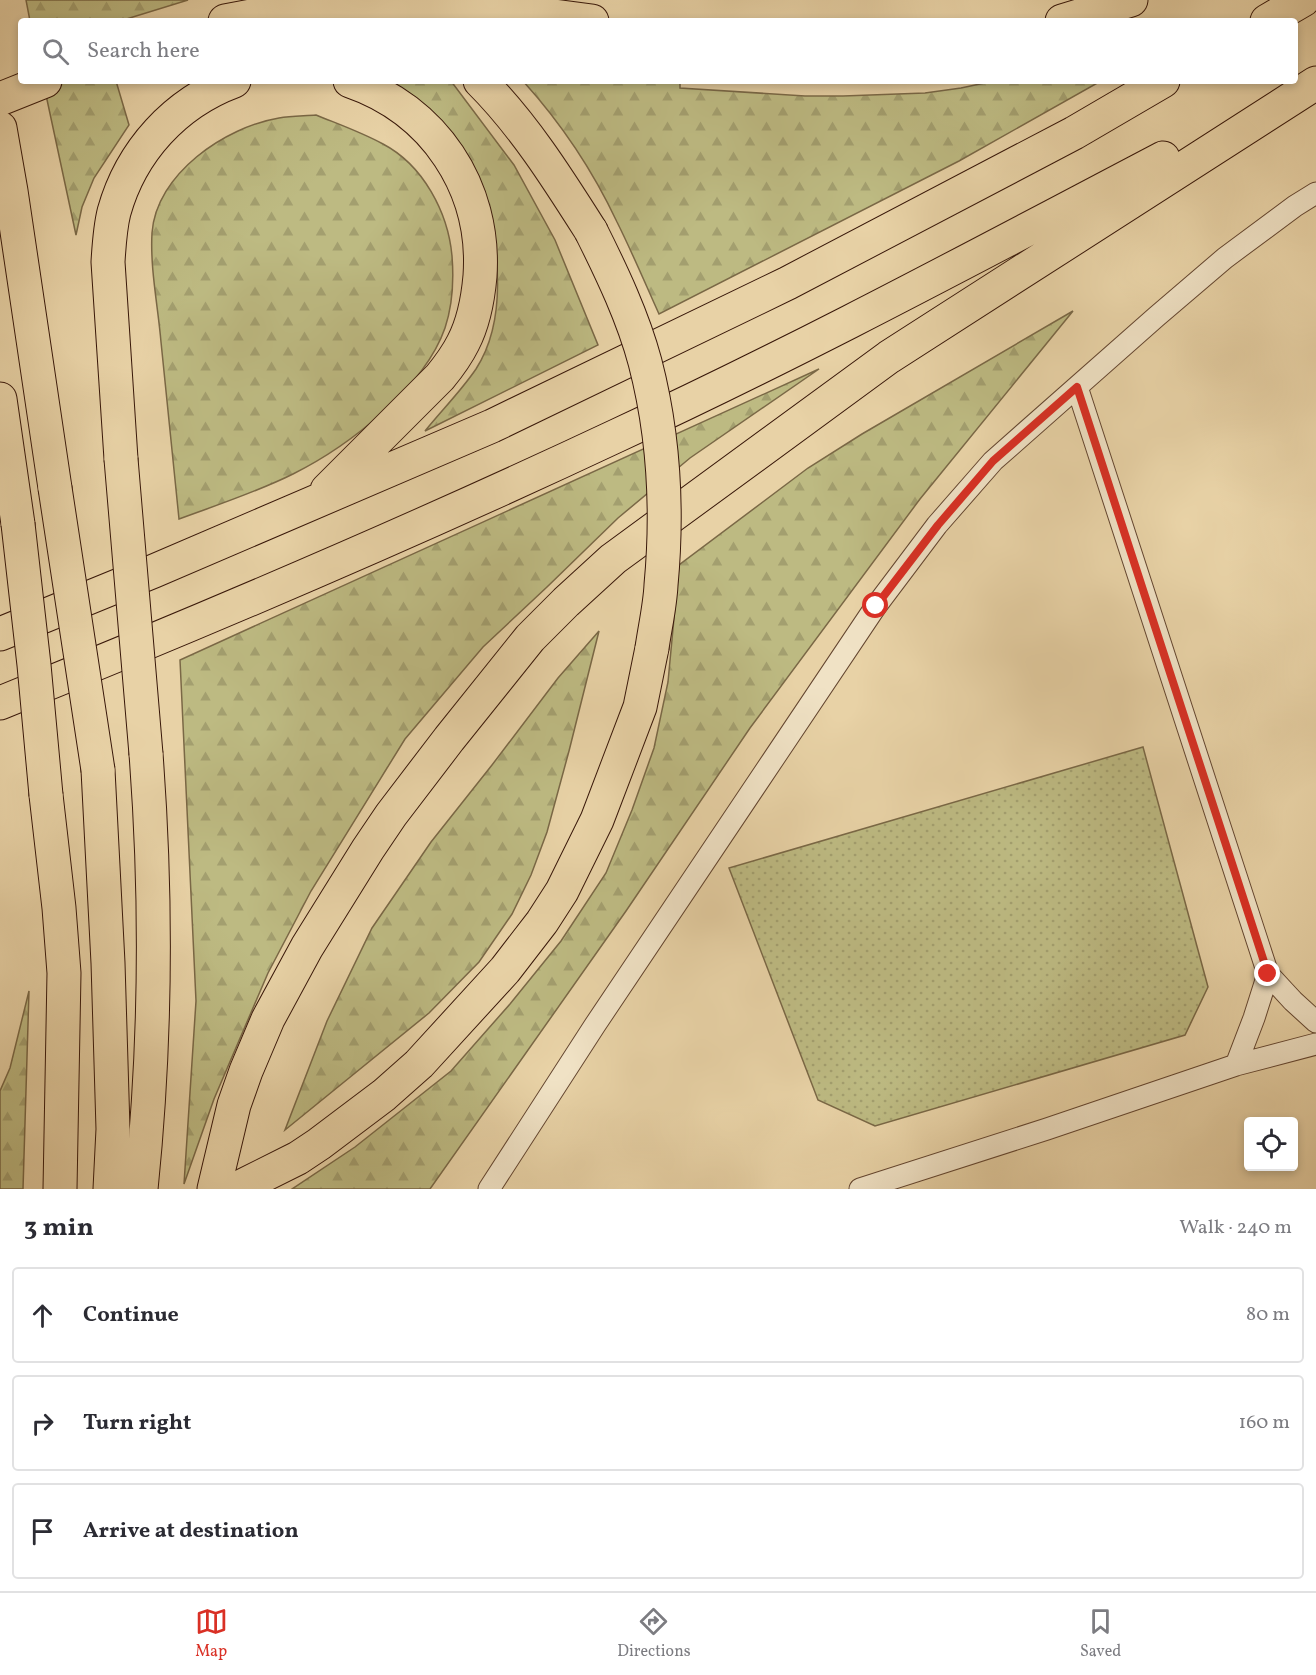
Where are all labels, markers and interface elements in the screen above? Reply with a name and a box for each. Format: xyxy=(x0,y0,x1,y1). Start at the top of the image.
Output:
search box xyxy=(18,18,1298,84)
icon: search xyxy=(39,35,72,68)
text: Search here xyxy=(87,36,200,67)
route start xyxy=(862,592,888,618)
route end xyxy=(1254,960,1280,986)
map controls xyxy=(1244,1117,1298,1171)
button: locate xyxy=(1244,1117,1298,1171)
text: 3 min xyxy=(24,1210,94,1246)
text: Walk · 240 m xyxy=(1179,1214,1292,1242)
icon: ahead xyxy=(26,1299,59,1332)
text: Continue xyxy=(83,1300,179,1331)
text: 80 m xyxy=(1246,1301,1290,1329)
icon: right xyxy=(26,1407,59,1440)
text: Turn right xyxy=(83,1408,191,1439)
text: 160 m xyxy=(1238,1409,1290,1437)
icon: arrive xyxy=(26,1515,59,1548)
text: Arrive at destination xyxy=(83,1516,299,1547)
tab: Map xyxy=(195,1605,228,1663)
tab: Directions xyxy=(617,1605,691,1663)
tab: Saved xyxy=(1080,1605,1121,1663)

